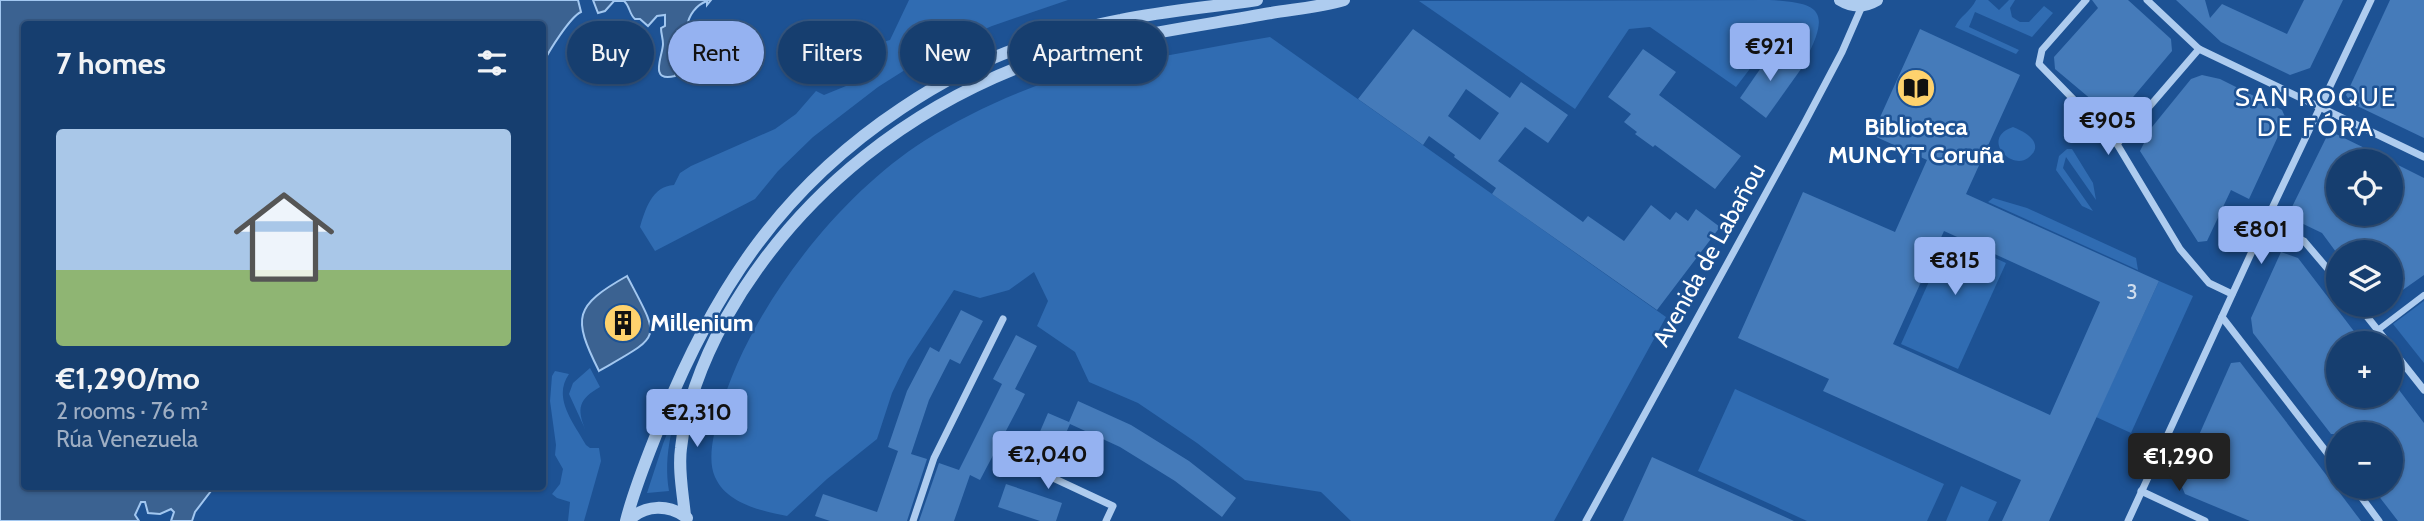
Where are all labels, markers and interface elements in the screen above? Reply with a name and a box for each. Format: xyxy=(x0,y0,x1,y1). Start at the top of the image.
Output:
chip: Buy xyxy=(567,21,654,84)
chip: Rent xyxy=(668,21,764,84)
chip: Filters xyxy=(778,21,886,84)
chip: New xyxy=(900,21,995,84)
chip: Apartment xyxy=(1009,21,1167,84)
pin: €921 xyxy=(1729,24,1811,83)
text: €921 xyxy=(1746,32,1794,60)
icon: filters xyxy=(473,44,511,82)
text: 7 homes xyxy=(56,45,166,82)
library icon: Biblioteca MUNCYT Coruña xyxy=(1895,67,1937,109)
district label: SAN ROQUE DE FÓRA xyxy=(2235,81,2397,143)
pin: €905 xyxy=(2067,97,2149,157)
text: €905 xyxy=(2080,106,2136,134)
place label: Biblioteca MUNCYT Coruña xyxy=(1828,112,2004,169)
map controls xyxy=(2326,149,2403,499)
button: locate xyxy=(2326,149,2403,226)
street label: Avenida de Labañou xyxy=(1646,158,1771,352)
icon: home xyxy=(221,174,347,300)
pin: €801 xyxy=(2220,206,2302,266)
text: €801 xyxy=(2234,215,2288,243)
pin: €815 xyxy=(1914,238,1996,297)
button: layers xyxy=(2326,240,2403,317)
text: €815 xyxy=(1930,246,1980,274)
house number: 3 xyxy=(2126,279,2138,304)
building icon: Millenium xyxy=(602,302,644,344)
place label: Millenium xyxy=(650,308,754,337)
button: + xyxy=(2326,331,2403,408)
text: €1,290/mo xyxy=(56,360,200,397)
pin: €2,310 xyxy=(640,390,754,449)
text: 2 rooms · 76 m² xyxy=(56,397,208,425)
text: €2,310 xyxy=(662,398,732,426)
button: − xyxy=(2326,422,2403,499)
text: Rúa Venezuela xyxy=(56,425,198,453)
pin: €2,040 xyxy=(991,432,1105,491)
pin: €1,290 xyxy=(2122,434,2236,493)
text: €2,040 xyxy=(1009,440,1087,468)
text: €1,290 xyxy=(2144,442,2214,470)

